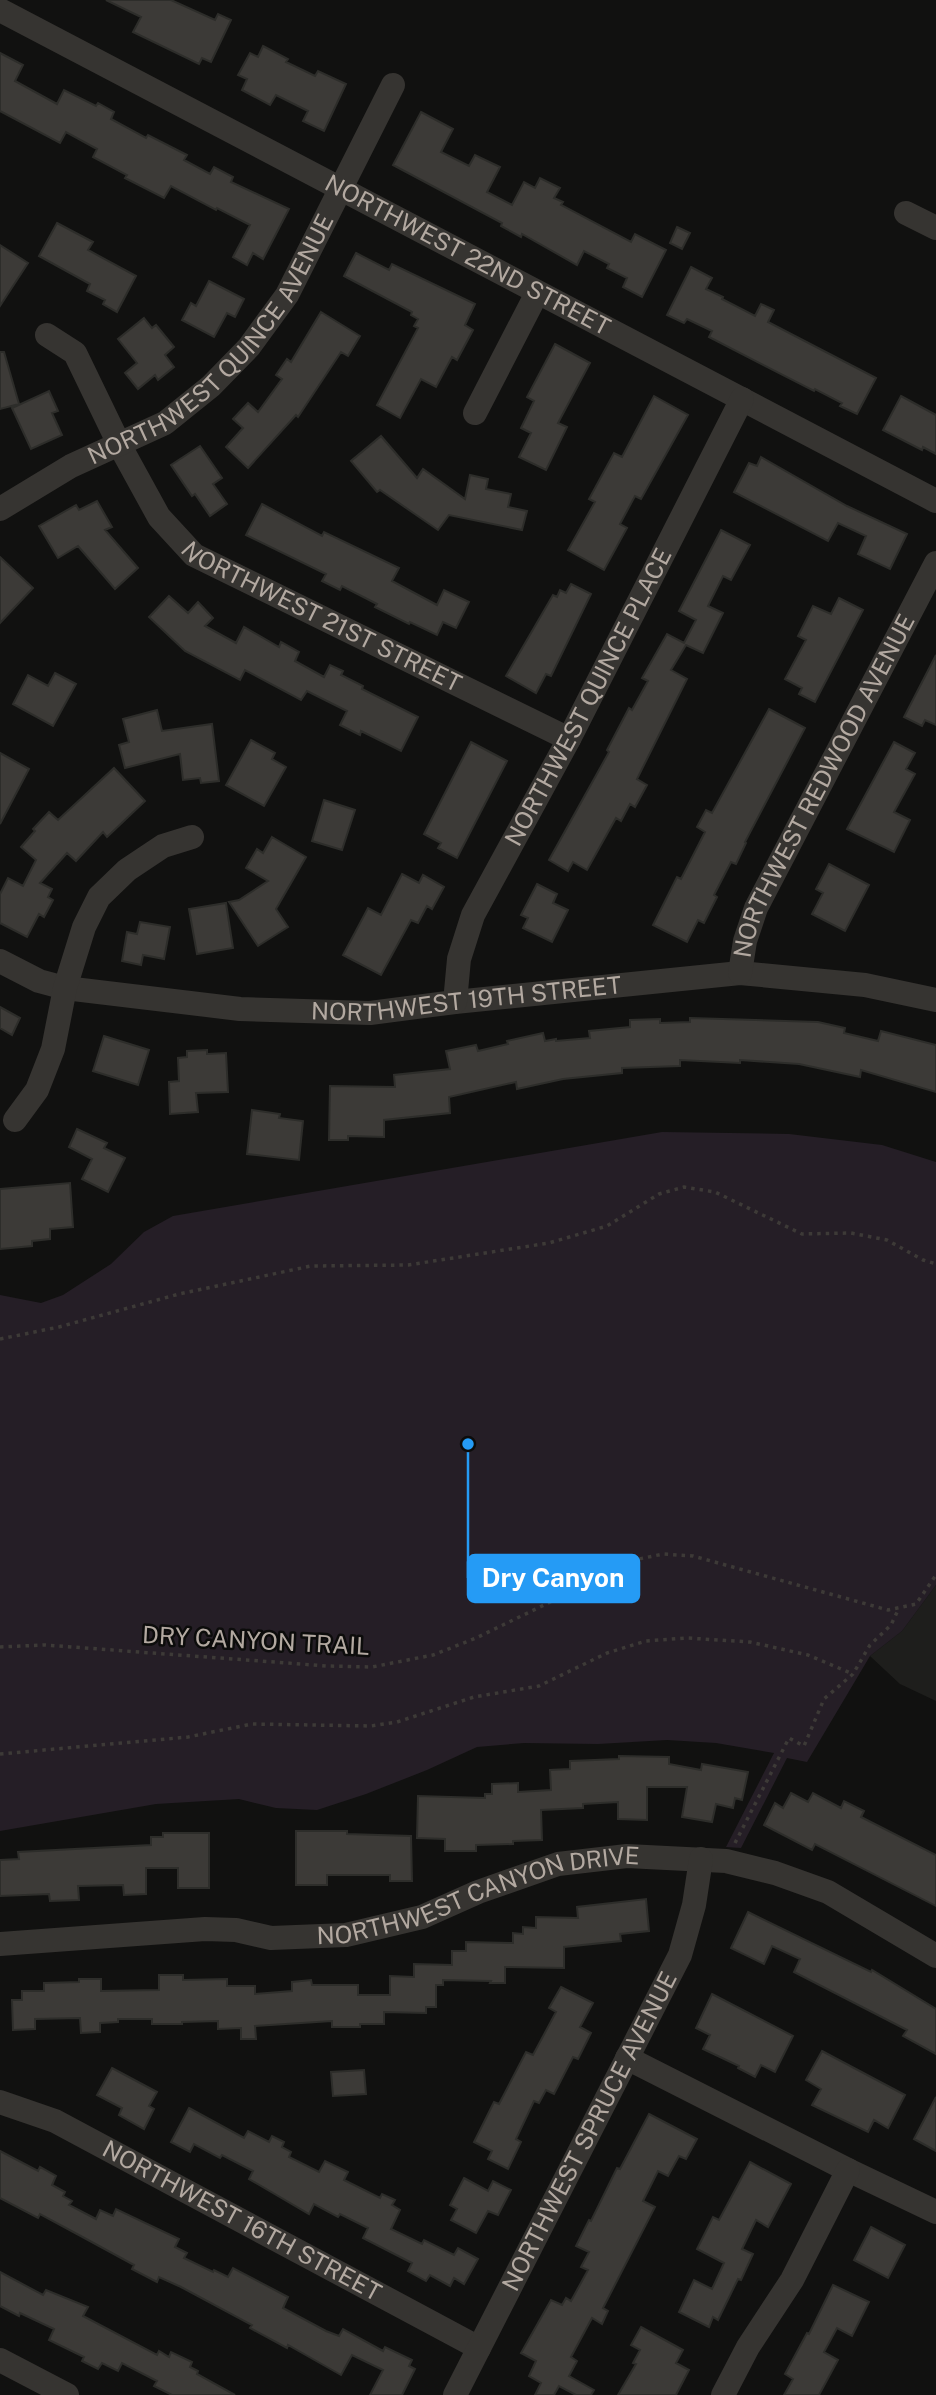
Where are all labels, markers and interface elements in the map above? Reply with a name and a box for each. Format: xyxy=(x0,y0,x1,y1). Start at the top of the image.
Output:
street label: NORTHWEST 22ND STREET xyxy=(321,168,615,341)
street label: NORTHWEST QUINCE AVENUE xyxy=(83,209,339,469)
street label: NORTHWEST 21ST STREET xyxy=(176,536,466,697)
street label: NORTHWEST QUINCE PLACE xyxy=(498,543,677,850)
street label: NORTHWEST REDWOOD AVENUE xyxy=(728,609,920,960)
street label: NORTHWEST 19TH STREET xyxy=(310,970,623,1026)
callout: Dry Canyon xyxy=(468,1555,639,1602)
text: Dry Canyon xyxy=(482,1562,624,1593)
street label: DRY CANYON TRAIL xyxy=(142,1620,371,1660)
street label: NORTHWEST CANYON DRIVE xyxy=(316,1841,640,1949)
street label: NORTHWEST SPRUCE AVENUE xyxy=(496,1967,682,2295)
street label: NORTHWEST 16TH STREET xyxy=(98,2134,386,2306)

